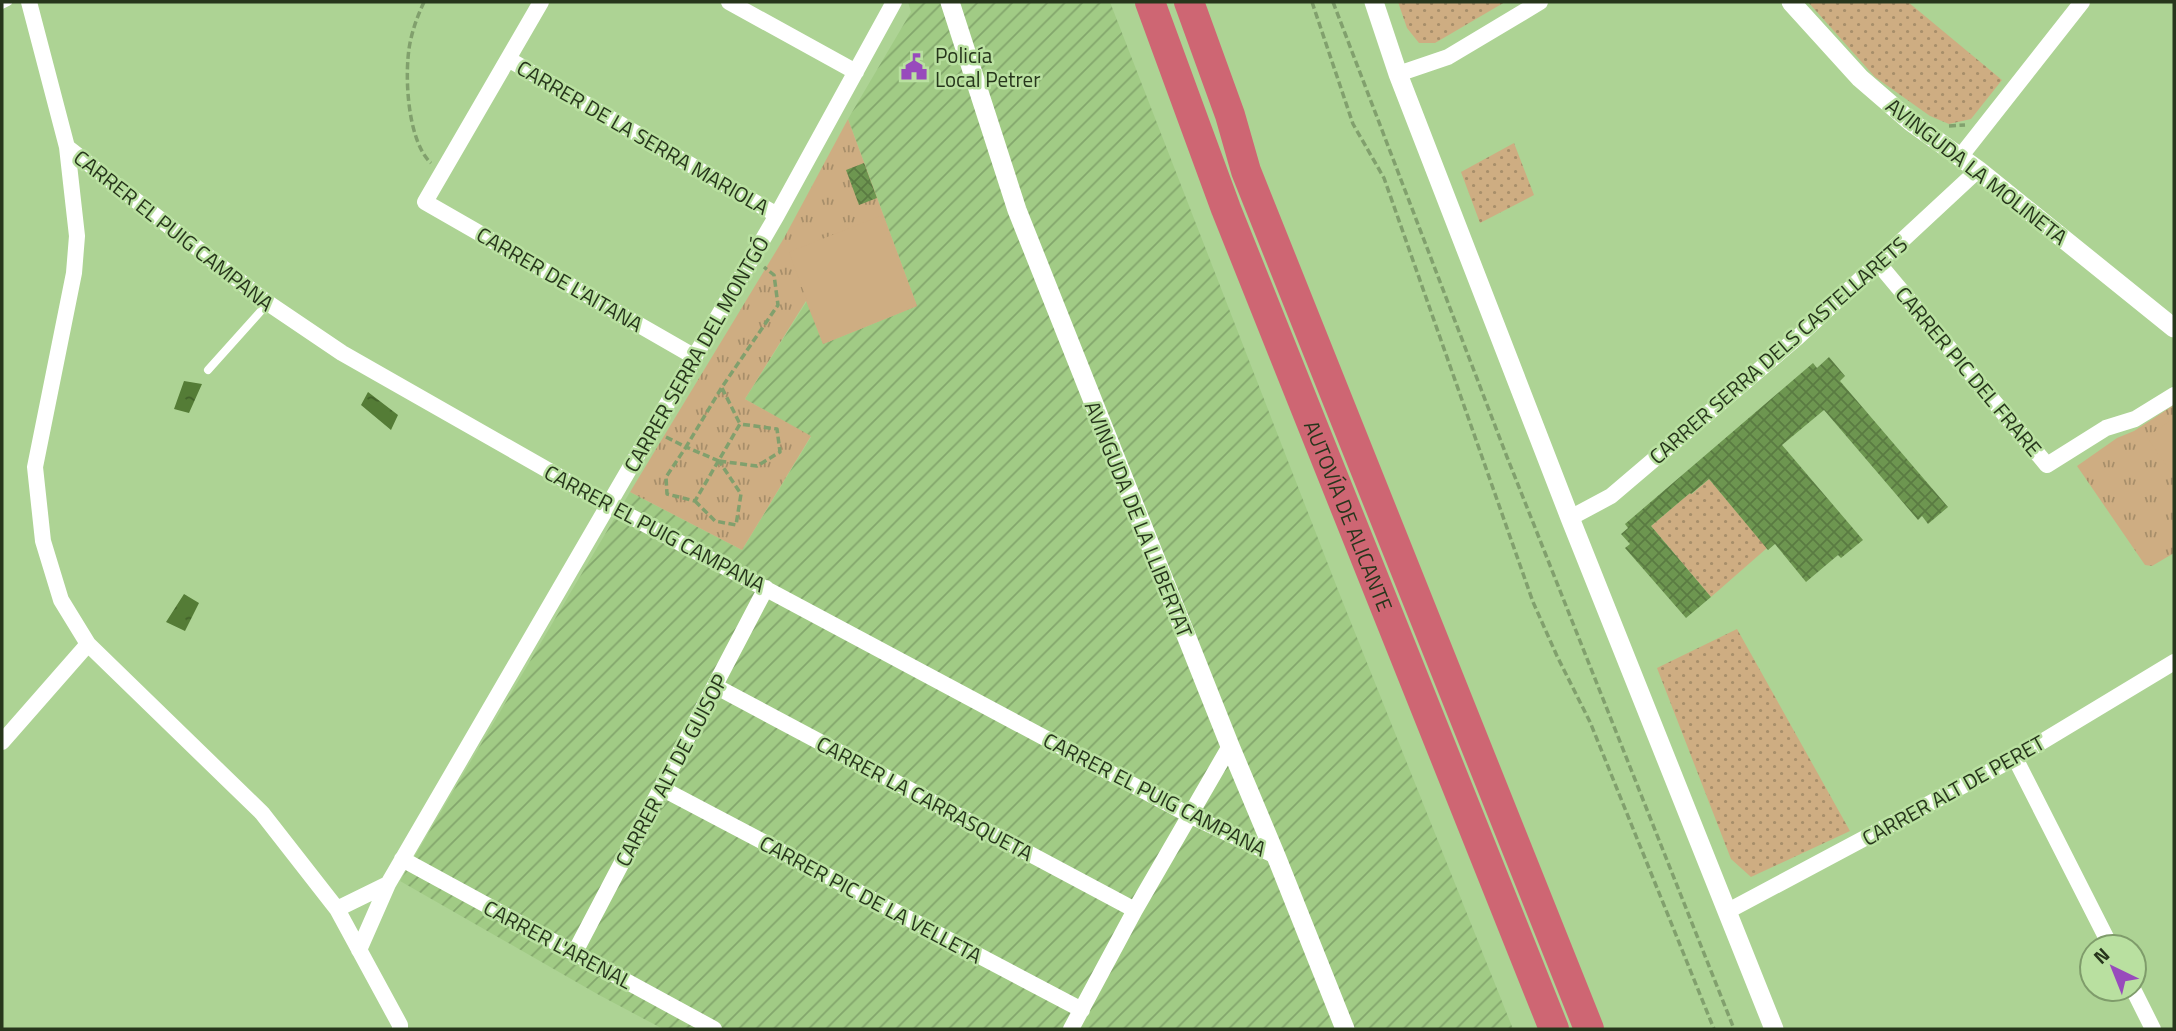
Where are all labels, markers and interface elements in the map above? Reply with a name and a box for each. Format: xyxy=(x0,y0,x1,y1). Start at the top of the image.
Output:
place label: Policía Local Petrer xyxy=(935,39,1040,95)
street label: CARRER DE LA SERRA MARIOLA xyxy=(511,52,775,223)
public building icon: Policía Local Petrer xyxy=(899,52,929,82)
street label: AVINGUDA LA MOLINETA xyxy=(1879,90,2075,252)
street label: CARRER EL PUIG CAMPANA xyxy=(67,141,281,319)
street label: CARRER DE L'AITANA xyxy=(471,218,650,340)
street label: CARRER SERRA DELS CASTELLARETS xyxy=(1642,229,1914,471)
street label: CARRER SERRA DEL MONTGÓ xyxy=(615,230,777,478)
street label: CARRER PIC DEL FRARE xyxy=(1888,279,2050,463)
street label: AVINGUDA DE LA LLIBERTAT xyxy=(1077,396,1201,642)
street label: AUTOVÍA DE ALICANTE xyxy=(1296,416,1401,616)
street label: CARRER EL PUIG CAMPANA xyxy=(539,456,772,600)
street label: CARRER ALT DE GUISOP xyxy=(607,668,735,872)
street label: CARRER EL PUIG CAMPANA xyxy=(1038,724,1273,864)
street label: CARRER ALT DE PERET xyxy=(1856,726,2050,854)
street label: CARRER LA CARRASQUETA xyxy=(811,727,1039,869)
street label: CARRER PIC DE LA VELLETA xyxy=(754,827,988,972)
street label: CARRER L'ARENAL xyxy=(478,891,638,997)
north arrow xyxy=(2078,933,2148,1003)
text: N xyxy=(2086,940,2116,970)

